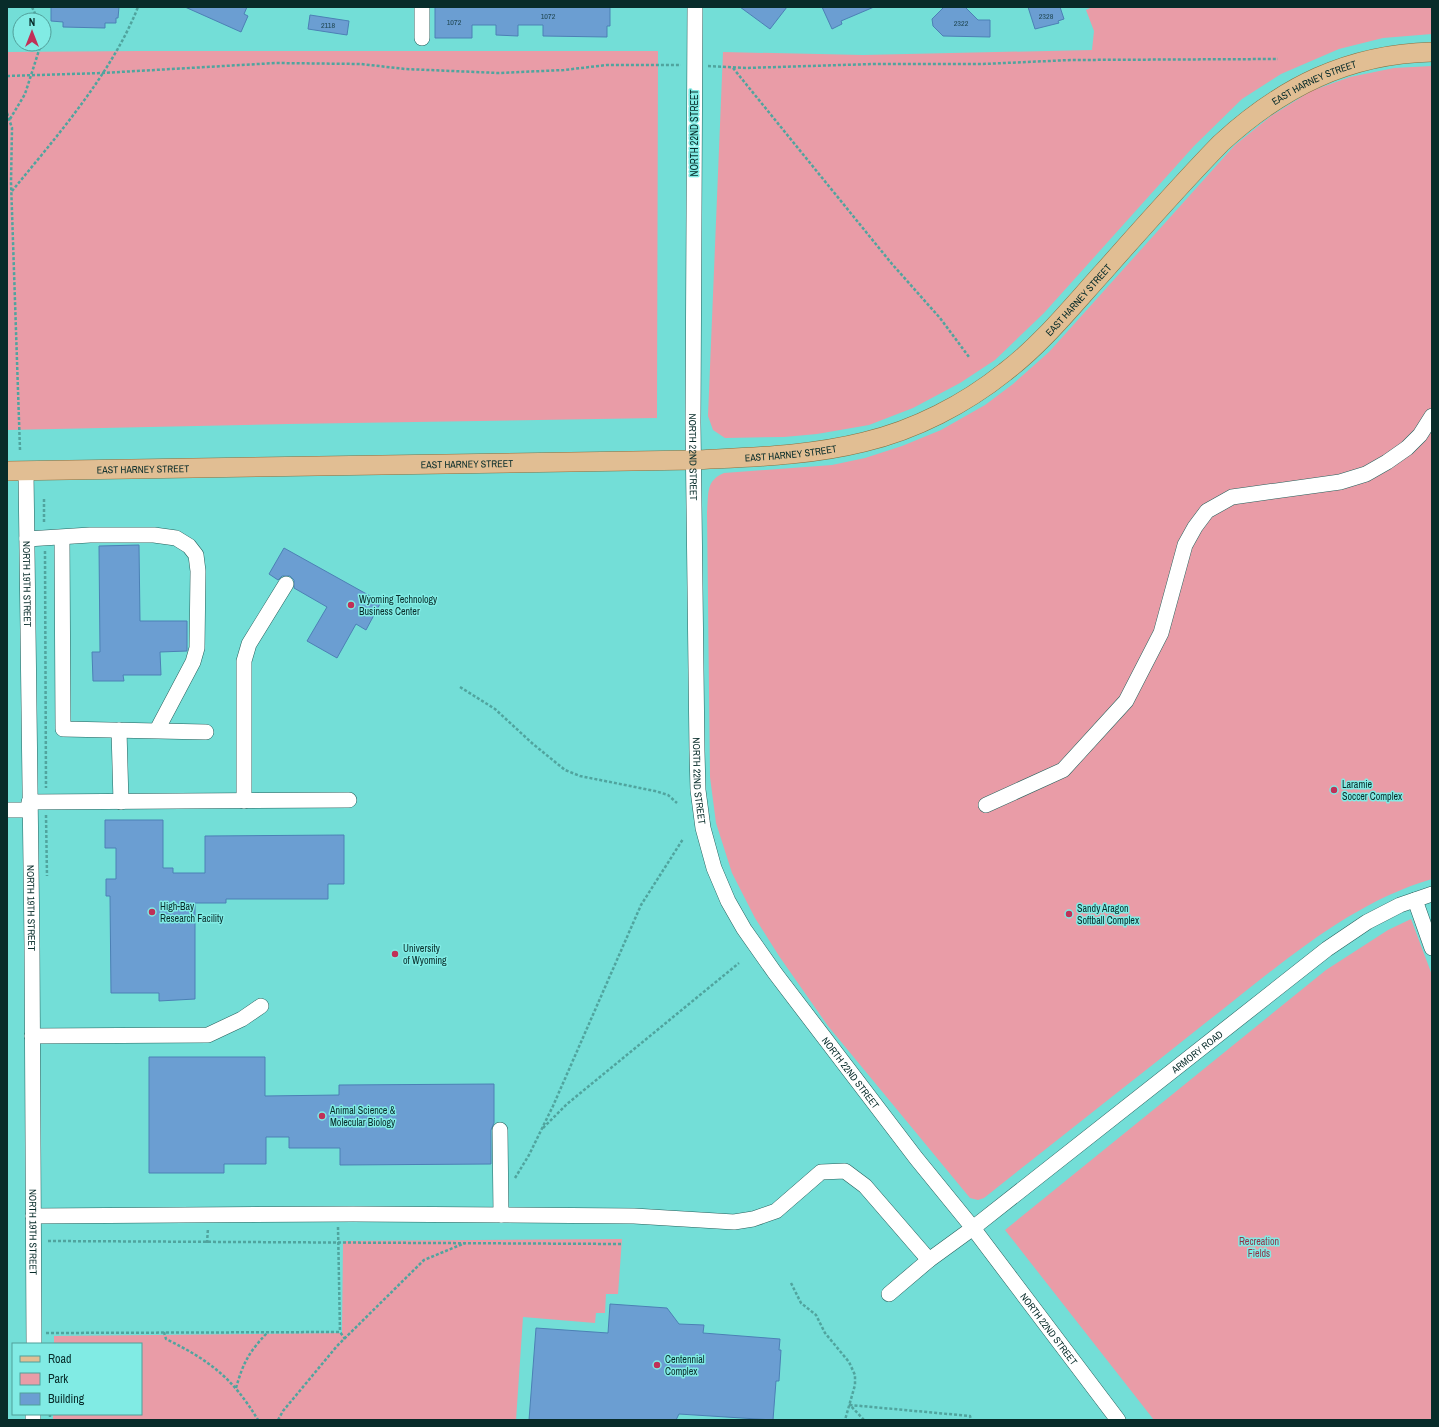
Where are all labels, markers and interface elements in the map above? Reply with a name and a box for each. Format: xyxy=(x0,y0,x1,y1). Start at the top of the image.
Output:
house number: 1072 xyxy=(541,11,556,21)
house number: 2328 xyxy=(1039,11,1054,21)
north arrow xyxy=(12,12,52,52)
text: N xyxy=(29,15,35,29)
house number: 1072 xyxy=(447,17,462,27)
house number: 2322 xyxy=(954,18,969,28)
house number: 2118 xyxy=(321,20,335,30)
street label: EAST HARNEY STREET xyxy=(1269,57,1358,108)
street label: NORTH 22ND STREET xyxy=(688,90,701,176)
street label: EAST HARNEY STREET xyxy=(1042,261,1114,338)
street label: NORTH 22ND STREET xyxy=(686,413,700,501)
street label: EAST HARNEY STREET xyxy=(744,441,838,464)
street label: EAST HARNEY STREET xyxy=(421,456,513,471)
street label: EAST HARNEY STREET xyxy=(97,462,189,476)
street label: NORTH 19TH STREET xyxy=(20,541,34,627)
place label: Wyoming Technology Business Center xyxy=(359,593,438,618)
marker: Wyoming Technology Business Center xyxy=(346,600,356,610)
street label: NORTH 22ND STREET xyxy=(690,737,709,825)
place label: Laramie Soccer Complex xyxy=(1342,778,1403,803)
marker: Laramie Soccer Complex xyxy=(1329,785,1339,795)
street label: NORTH 19TH STREET xyxy=(24,865,39,951)
place label: High-Bay Research Facility xyxy=(160,900,224,925)
place label: Sandy Aragon Softball Complex xyxy=(1077,902,1140,927)
marker: High-Bay Research Facility xyxy=(147,907,157,917)
marker: Sandy Aragon Softball Complex xyxy=(1064,909,1074,919)
place label: University of Wyoming xyxy=(403,942,447,967)
marker: University of Wyoming xyxy=(390,949,400,959)
street label: ARMORY ROAD xyxy=(1168,1027,1225,1076)
street label: NORTH 22ND STREET xyxy=(819,1034,882,1111)
place label: Animal Science & Molecular Biology xyxy=(329,1104,396,1129)
marker: Animal Science & Molecular Biology xyxy=(317,1111,327,1121)
street label: NORTH 19TH STREET xyxy=(27,1189,40,1275)
park label: Recreation Fields xyxy=(1239,1235,1279,1260)
street label: NORTH 22ND STREET xyxy=(1018,1290,1081,1367)
legend xyxy=(12,1343,142,1415)
text: Road xyxy=(48,1351,72,1367)
place label: Centennial Complex xyxy=(665,1353,705,1378)
marker: Centennial Complex xyxy=(652,1360,662,1370)
text: Park xyxy=(48,1371,68,1387)
text: Building xyxy=(48,1391,85,1407)

